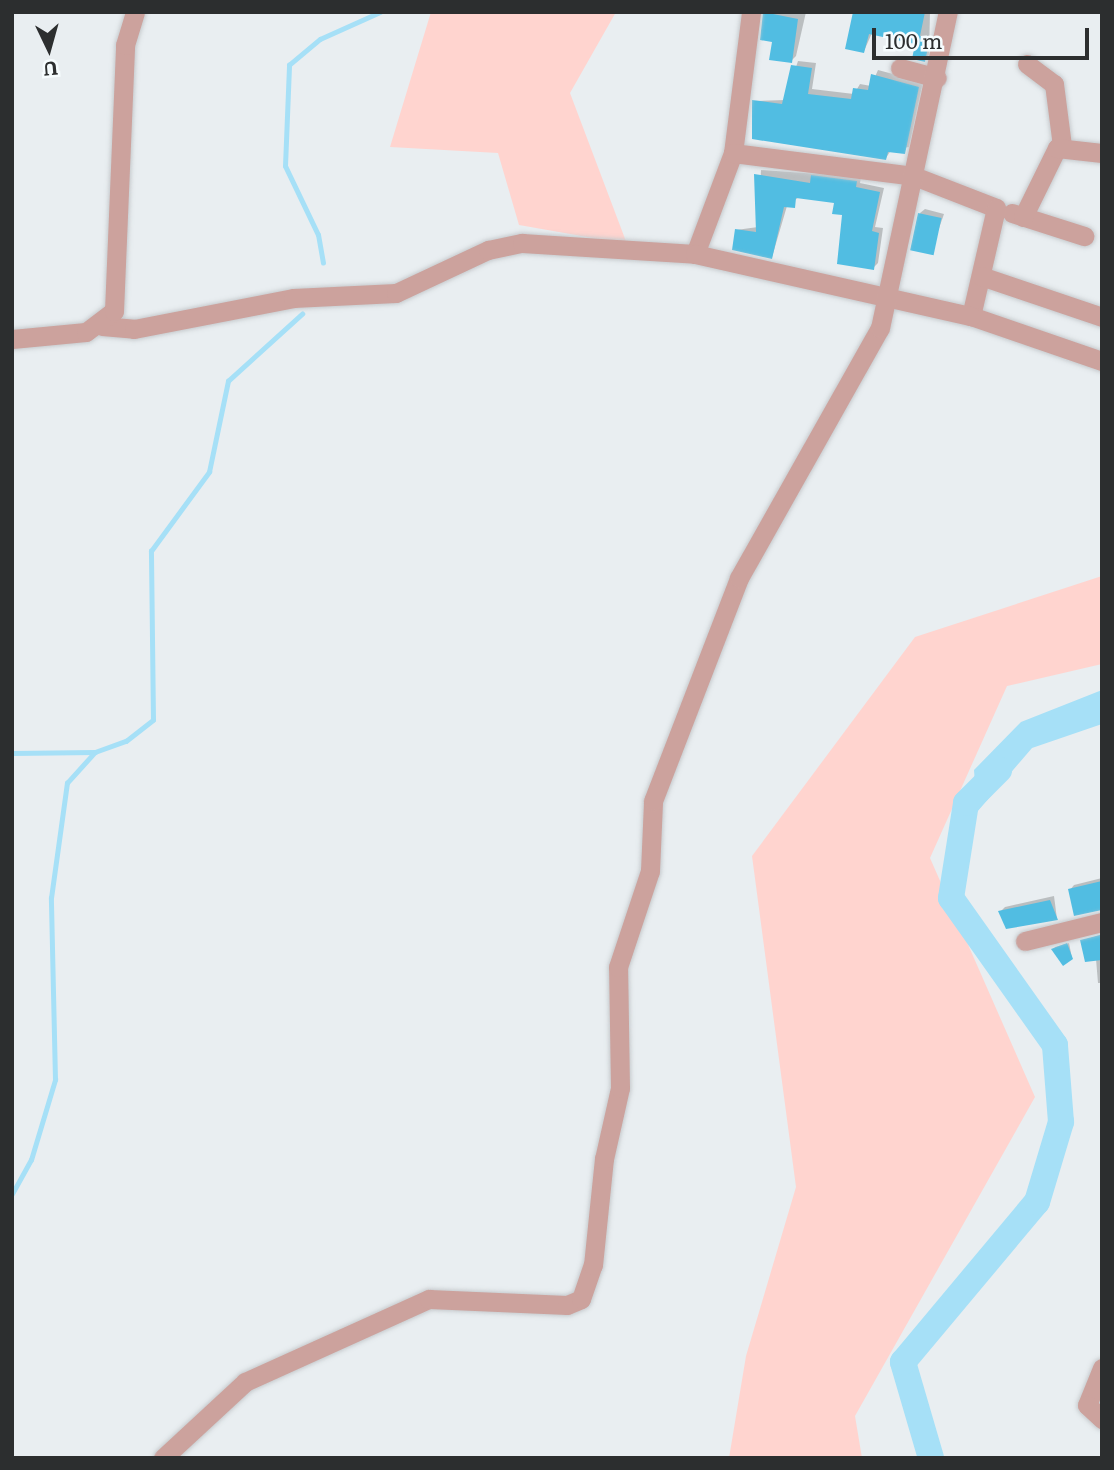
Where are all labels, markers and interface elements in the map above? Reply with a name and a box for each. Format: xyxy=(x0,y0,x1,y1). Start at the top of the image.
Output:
north arrow xyxy=(14,14,84,84)
scale bar xyxy=(876,14,1093,58)
text: 100 m xyxy=(885,24,942,55)
text: U xyxy=(42,55,59,85)

